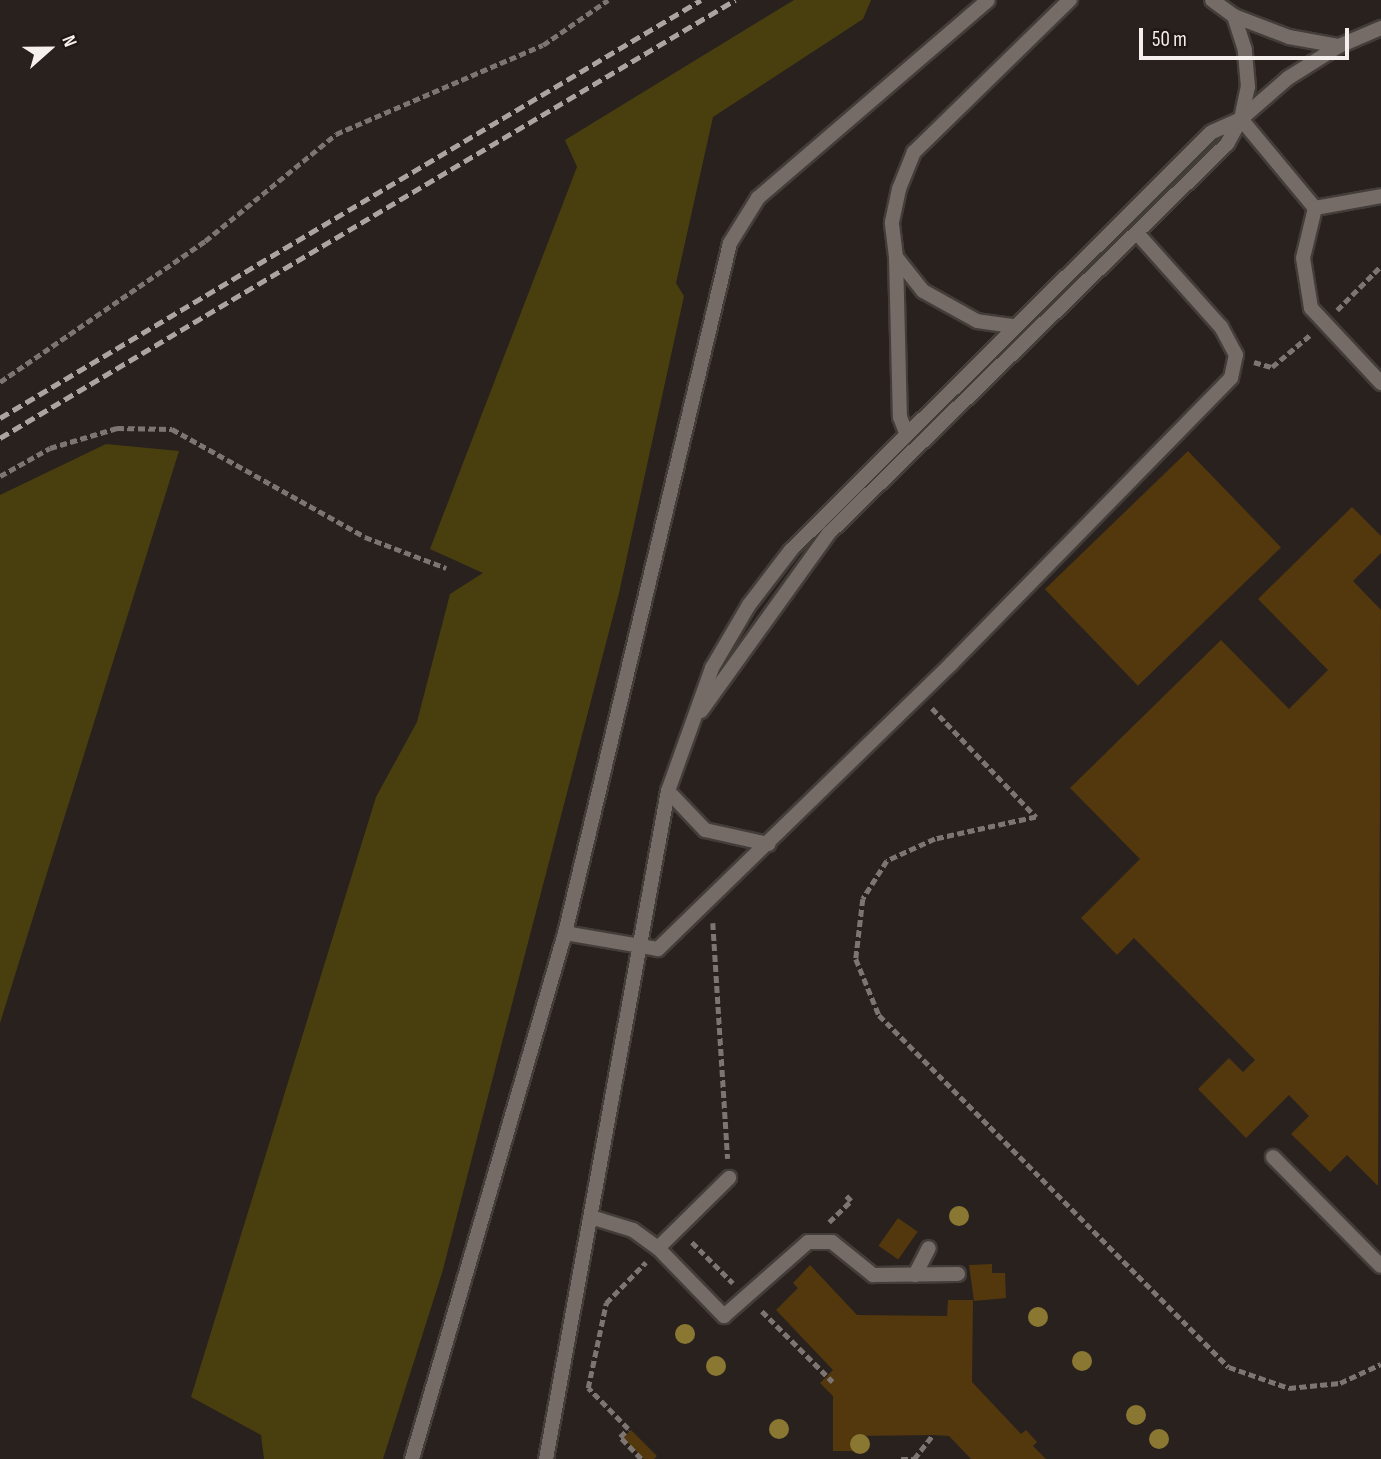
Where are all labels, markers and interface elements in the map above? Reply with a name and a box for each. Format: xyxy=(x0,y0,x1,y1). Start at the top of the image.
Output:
north arrow xyxy=(14,14,84,84)
scale bar xyxy=(1143,14,1353,58)
text: 50 m xyxy=(1152,27,1187,52)
text: N xyxy=(57,32,82,50)

